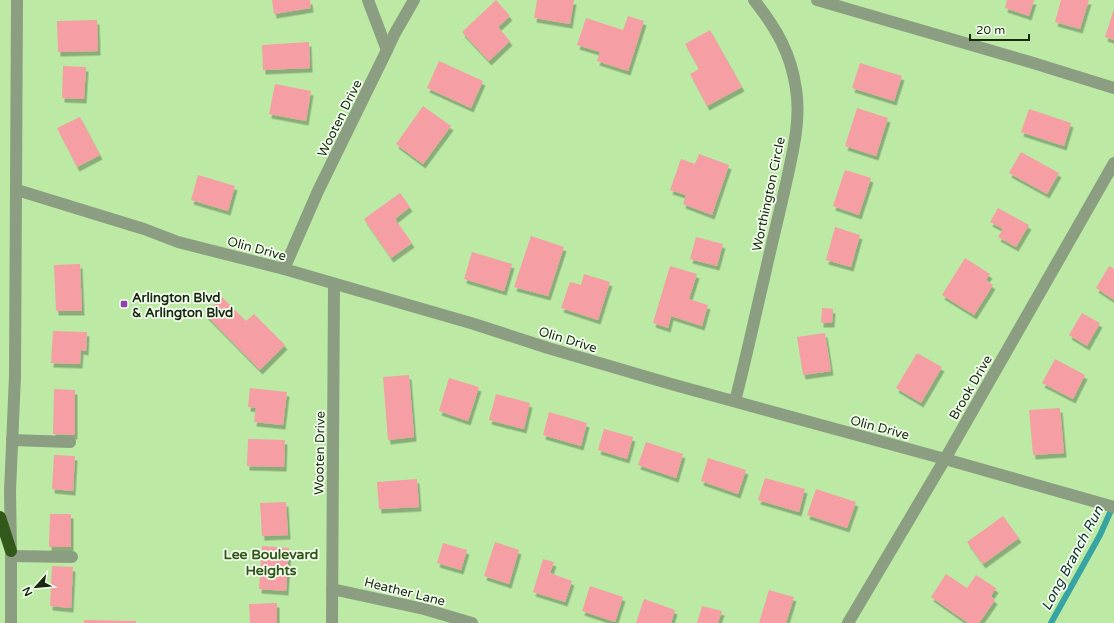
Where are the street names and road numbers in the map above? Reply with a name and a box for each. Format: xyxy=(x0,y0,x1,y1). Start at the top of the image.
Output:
street label: Wooten Drive xyxy=(314,77,365,160)
street label: Worthington Circle xyxy=(749,136,789,253)
street label: Olin Drive xyxy=(226,233,288,264)
street label: Olin Drive xyxy=(537,324,599,356)
street label: Brook Drive xyxy=(946,352,996,423)
street label: Wooten Drive xyxy=(311,411,329,495)
street label: Olin Drive xyxy=(849,412,911,443)
street label: Heather Lane xyxy=(363,574,447,610)

